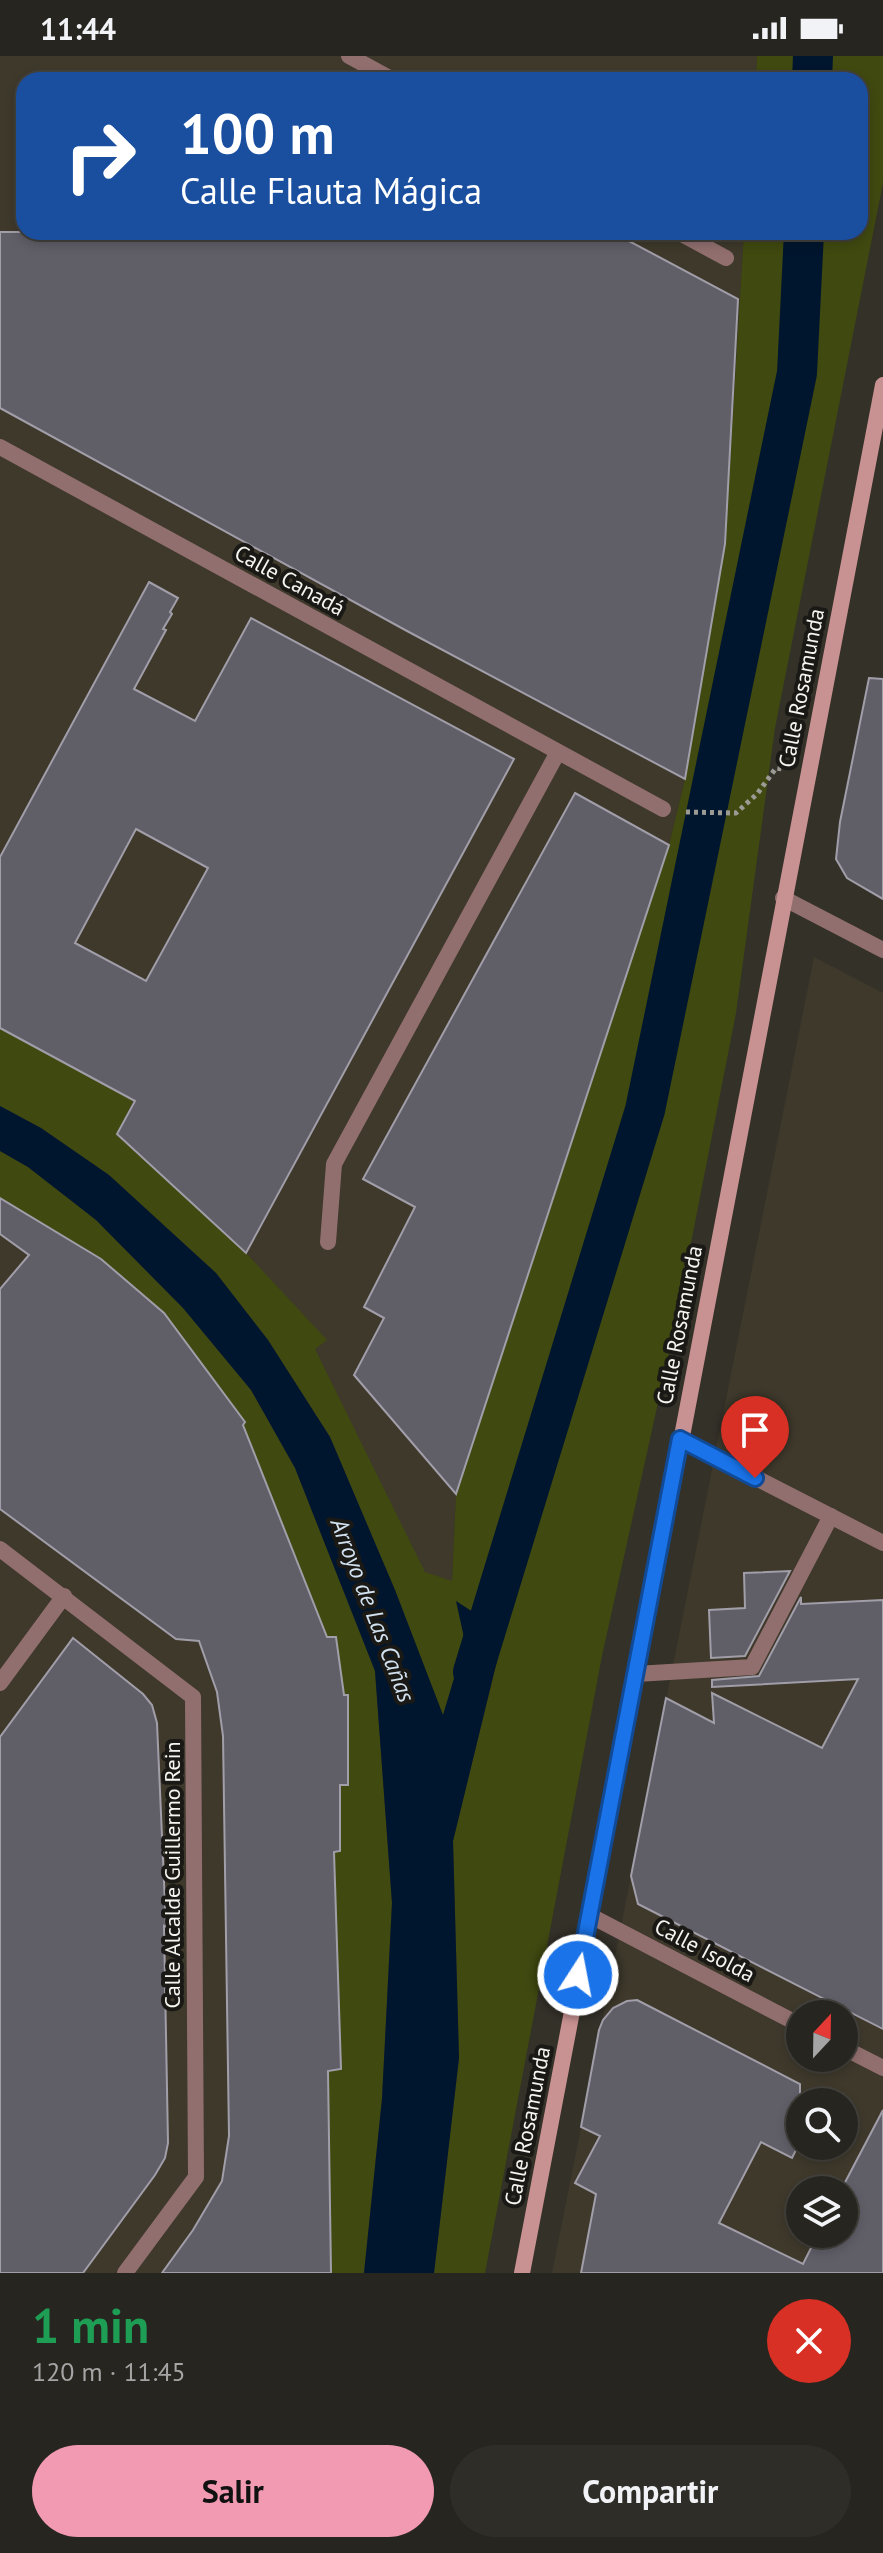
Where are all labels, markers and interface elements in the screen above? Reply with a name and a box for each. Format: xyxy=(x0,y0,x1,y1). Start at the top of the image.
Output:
text: 11:44 xyxy=(40,9,116,48)
text: 100 m xyxy=(180,97,335,169)
icon: right xyxy=(48,104,152,208)
text: Calle Flauta Mágica xyxy=(180,167,482,214)
street label: Calle Canadá xyxy=(230,538,350,622)
street label: Calle Rosamunda xyxy=(772,606,830,770)
street label: Calle Rosamunda xyxy=(650,1243,708,1407)
pin xyxy=(721,1396,789,1478)
icon: arrive xyxy=(733,1408,777,1452)
water label: Arroyo de Las Cañas xyxy=(323,1513,423,1707)
street label: Calle Alcalde Guillermo Rein xyxy=(158,1741,186,2009)
street label: Calle Isolda xyxy=(650,1912,760,1988)
position arrow xyxy=(536,1933,620,2017)
north arrow xyxy=(786,2000,858,2072)
map controls xyxy=(786,2000,858,2248)
street label: Calle Rosamunda xyxy=(498,2044,556,2208)
button: search xyxy=(786,2088,858,2160)
button: layers xyxy=(786,2176,858,2248)
text: 1 min xyxy=(32,2294,149,2356)
button: close xyxy=(767,2299,851,2383)
text: 120 m · 11:45 xyxy=(32,2355,186,2388)
button: Salir xyxy=(32,2445,434,2537)
button: Compartir xyxy=(450,2445,851,2537)

